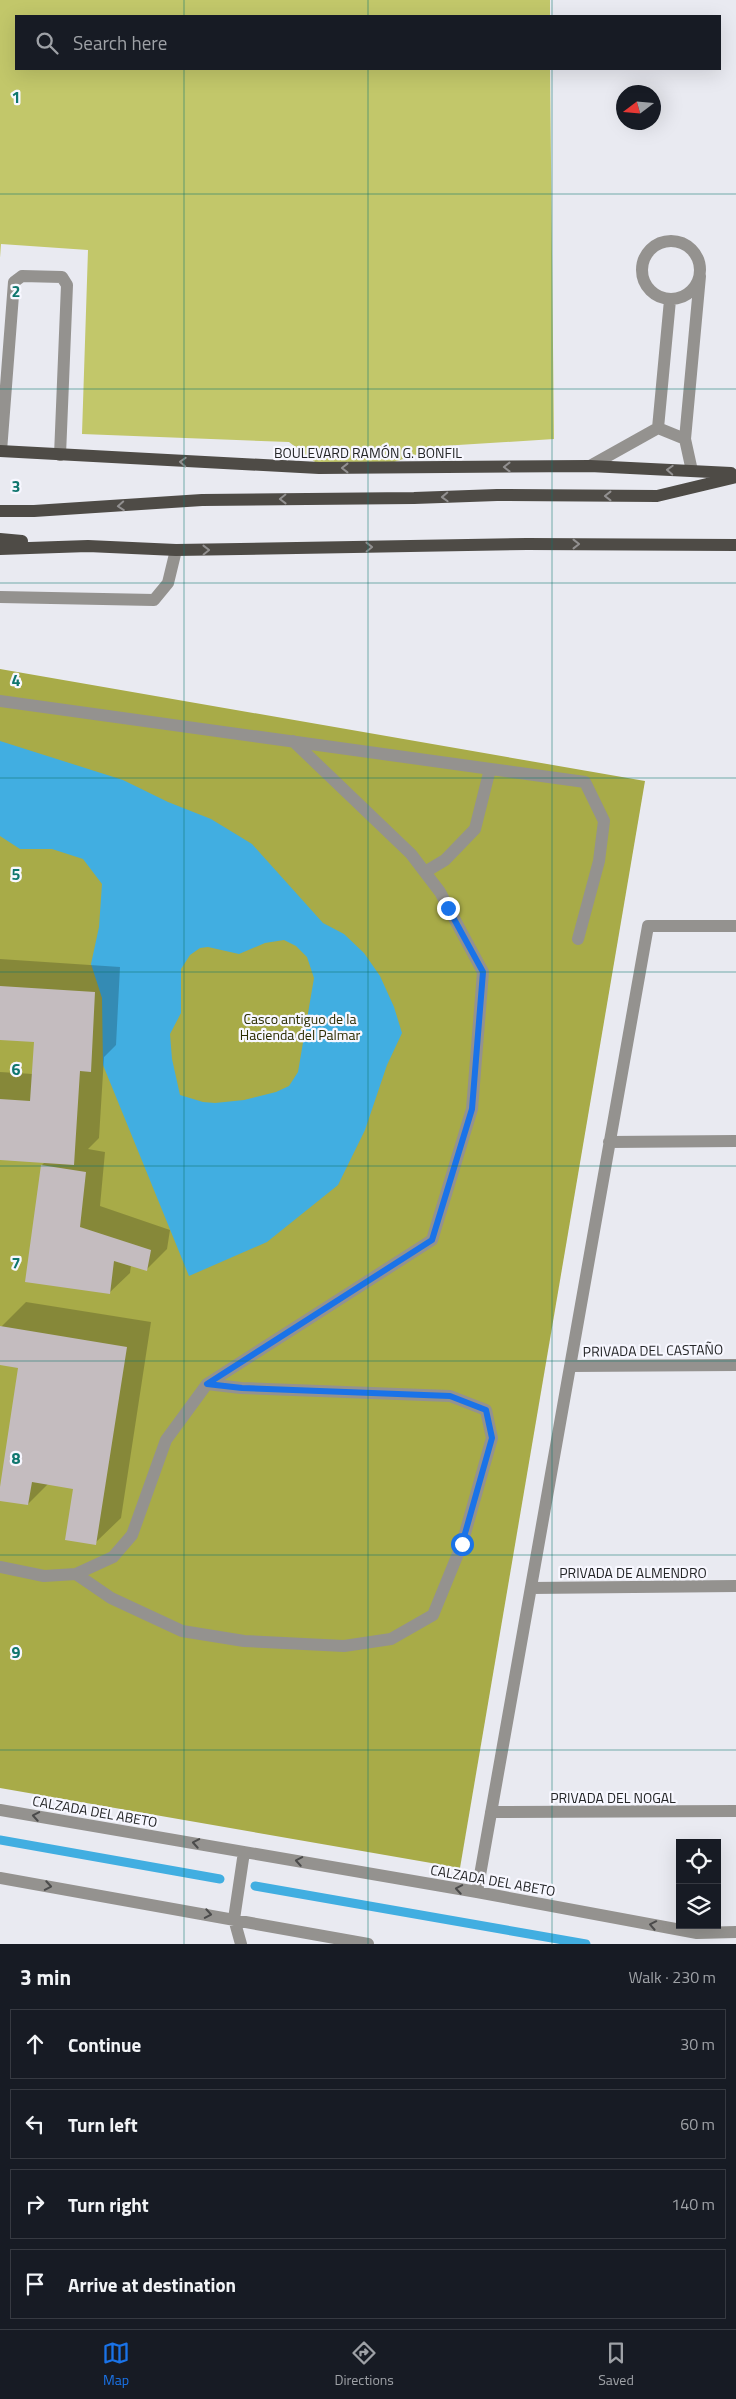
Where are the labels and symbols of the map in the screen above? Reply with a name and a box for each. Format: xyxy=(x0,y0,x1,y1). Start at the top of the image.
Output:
text: 1 xyxy=(12,85,20,109)
north arrow xyxy=(616,85,661,130)
text: 2 xyxy=(12,279,20,303)
street label: BOULEVARD RAMÓN G. BONFIL xyxy=(274,442,462,463)
one-way arrow xyxy=(178,457,186,468)
one-way arrow xyxy=(503,462,511,472)
one-way arrow xyxy=(341,463,348,473)
one-way arrow xyxy=(666,465,674,475)
text: 3 xyxy=(12,474,20,498)
one-way arrow xyxy=(604,490,612,501)
one-way arrow xyxy=(441,491,449,502)
one-way arrow xyxy=(279,494,286,504)
one-way arrow xyxy=(116,500,124,511)
one-way arrow xyxy=(572,539,580,549)
one-way arrow xyxy=(365,541,373,552)
one-way arrow xyxy=(202,544,210,555)
text: 4 xyxy=(12,668,21,692)
text: 5 xyxy=(12,862,21,886)
route end xyxy=(437,897,460,920)
park label: Casco antiguo de la Hacienda del Palmar xyxy=(240,1008,360,1045)
text: 6 xyxy=(12,1057,21,1081)
text: 7 xyxy=(12,1251,20,1275)
street label: PRIVADA DEL CASTAÑO xyxy=(583,1338,723,1362)
text: 8 xyxy=(12,1446,21,1470)
route start xyxy=(451,1533,474,1556)
street label: PRIVADA DE ALMENDRO xyxy=(559,1562,707,1583)
text: 9 xyxy=(12,1640,21,1664)
street label: PRIVADA DEL NOGAL xyxy=(550,1787,676,1808)
street label: CALZADA DEL ABETO xyxy=(31,1790,159,1832)
one-way arrow xyxy=(32,1811,41,1821)
one-way arrow xyxy=(192,1839,201,1849)
one-way arrow xyxy=(294,1857,303,1867)
street label: CALZADA DEL ABETO xyxy=(429,1859,557,1901)
one-way arrow xyxy=(44,1880,52,1890)
one-way arrow xyxy=(454,1884,463,1894)
one-way arrow xyxy=(204,1908,212,1918)
one-way arrow xyxy=(649,1920,657,1930)

